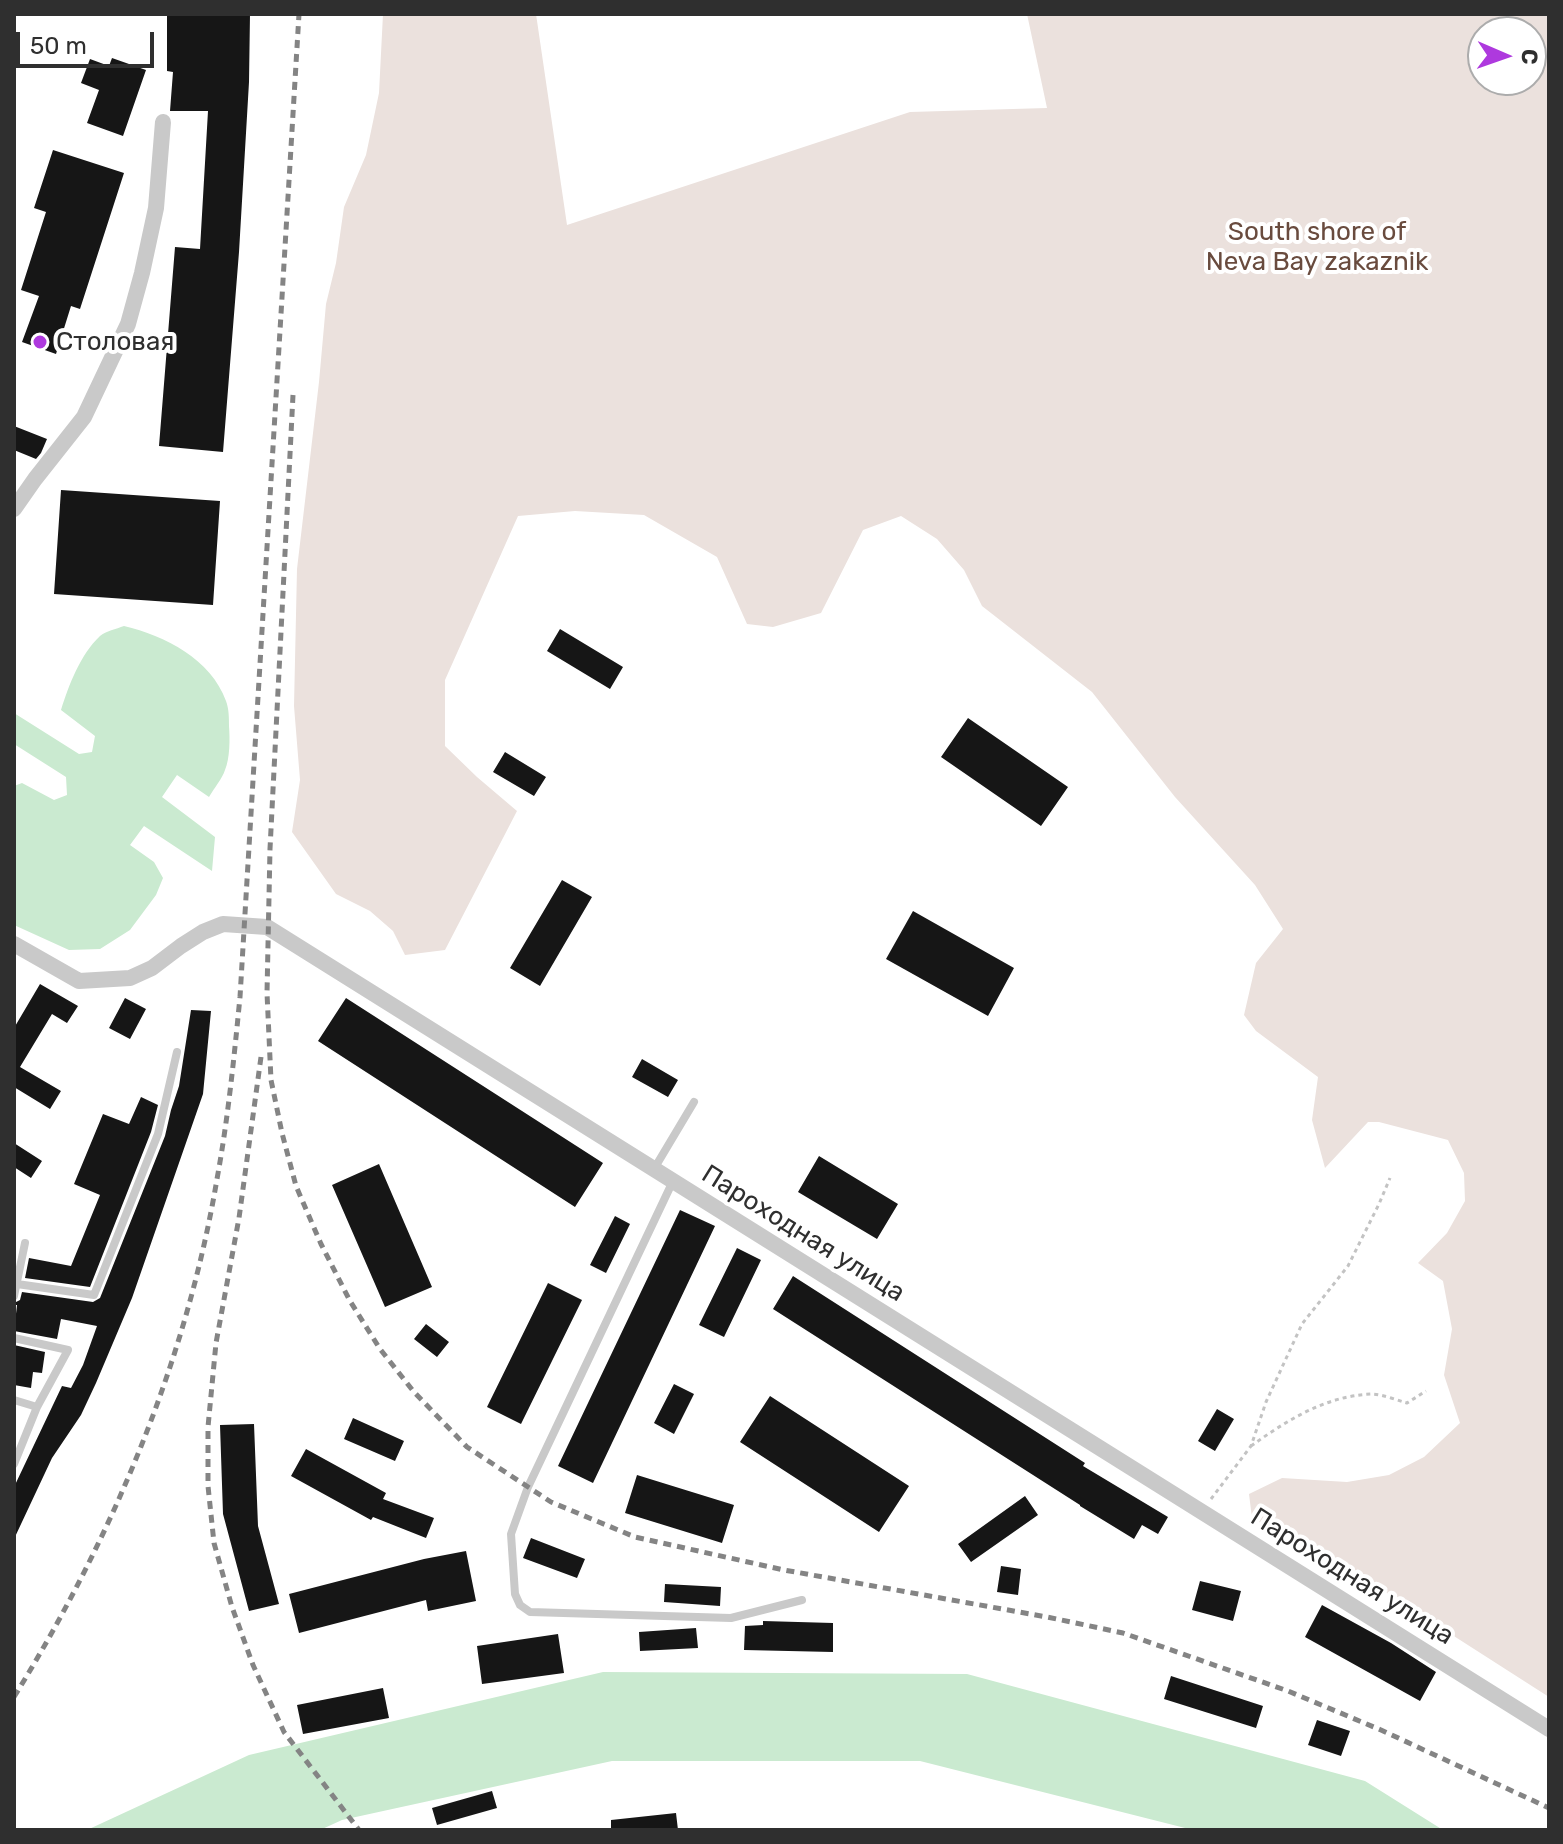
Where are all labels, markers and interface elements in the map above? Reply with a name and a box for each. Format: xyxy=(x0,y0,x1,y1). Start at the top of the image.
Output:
scale bar xyxy=(20,16,158,66)
north arrow xyxy=(1467,16,1547,96)
text: 50 m xyxy=(30,32,87,60)
text: С xyxy=(1516,49,1543,65)
park label: South shore of Neva Bay zakaznik xyxy=(1206,216,1428,278)
place label: Столовая xyxy=(56,326,174,358)
marker: Столовая xyxy=(31,333,49,351)
street label: Пароходная улица xyxy=(696,1159,910,1309)
street label: Пароходная улица xyxy=(1245,1502,1459,1652)

